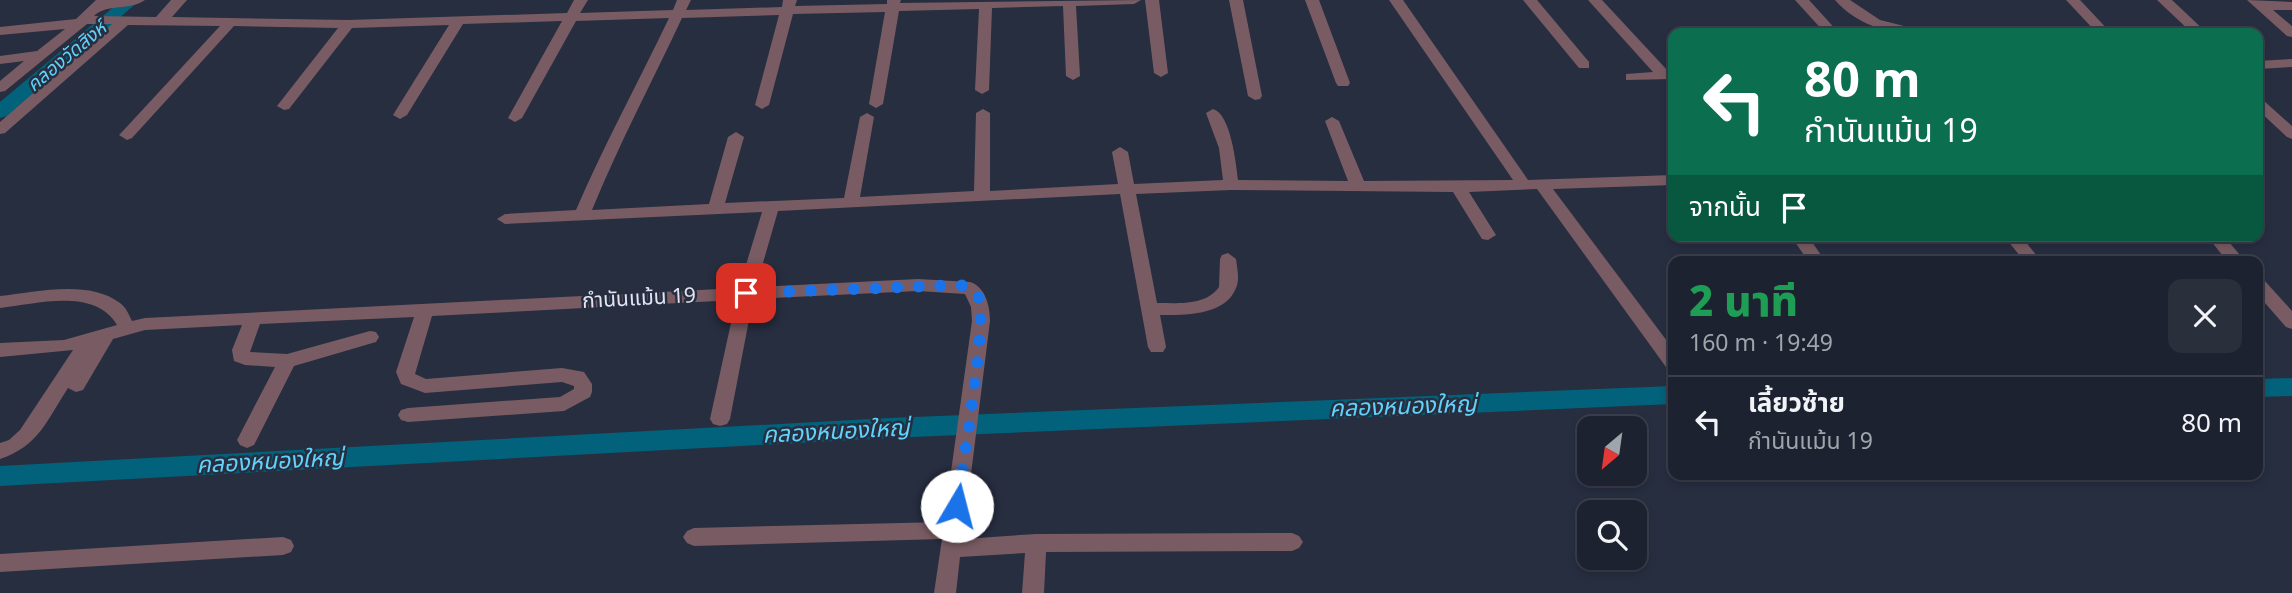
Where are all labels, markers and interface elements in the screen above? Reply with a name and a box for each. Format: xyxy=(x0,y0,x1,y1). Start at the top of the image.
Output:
water label: คลองวัดสิงห์ xyxy=(21,12,115,97)
text: 80 m xyxy=(1804,45,1921,111)
icon: left xyxy=(1689,56,1780,147)
text: กำนันแม้น 19 xyxy=(1804,108,1978,151)
text: จากนั้น xyxy=(1689,188,1761,224)
icon: arrive xyxy=(1775,189,1813,227)
pin xyxy=(716,263,776,323)
text: 2 นาที xyxy=(1689,271,1798,328)
icon: arrive xyxy=(727,274,765,312)
button: close xyxy=(2168,279,2242,353)
street label: กำนันแม้น 19 xyxy=(581,280,697,314)
text: 160 m · 19:49 xyxy=(1689,326,1833,358)
text: เลี้ยวซ้าย xyxy=(1748,384,1845,420)
water label: คลองหนองใหญ่ xyxy=(1329,386,1480,424)
icon: left xyxy=(1689,403,1727,441)
text: 80 m xyxy=(2181,404,2242,440)
water label: คลองหนองใหญ่ xyxy=(762,410,913,450)
north arrow xyxy=(1577,416,1647,486)
map controls xyxy=(1577,416,1647,570)
text: กำนันแม้น 19 xyxy=(1748,424,1873,456)
water label: คลองหนองใหญ่ xyxy=(196,440,347,480)
position arrow xyxy=(920,469,994,543)
button: search xyxy=(1577,500,1647,570)

